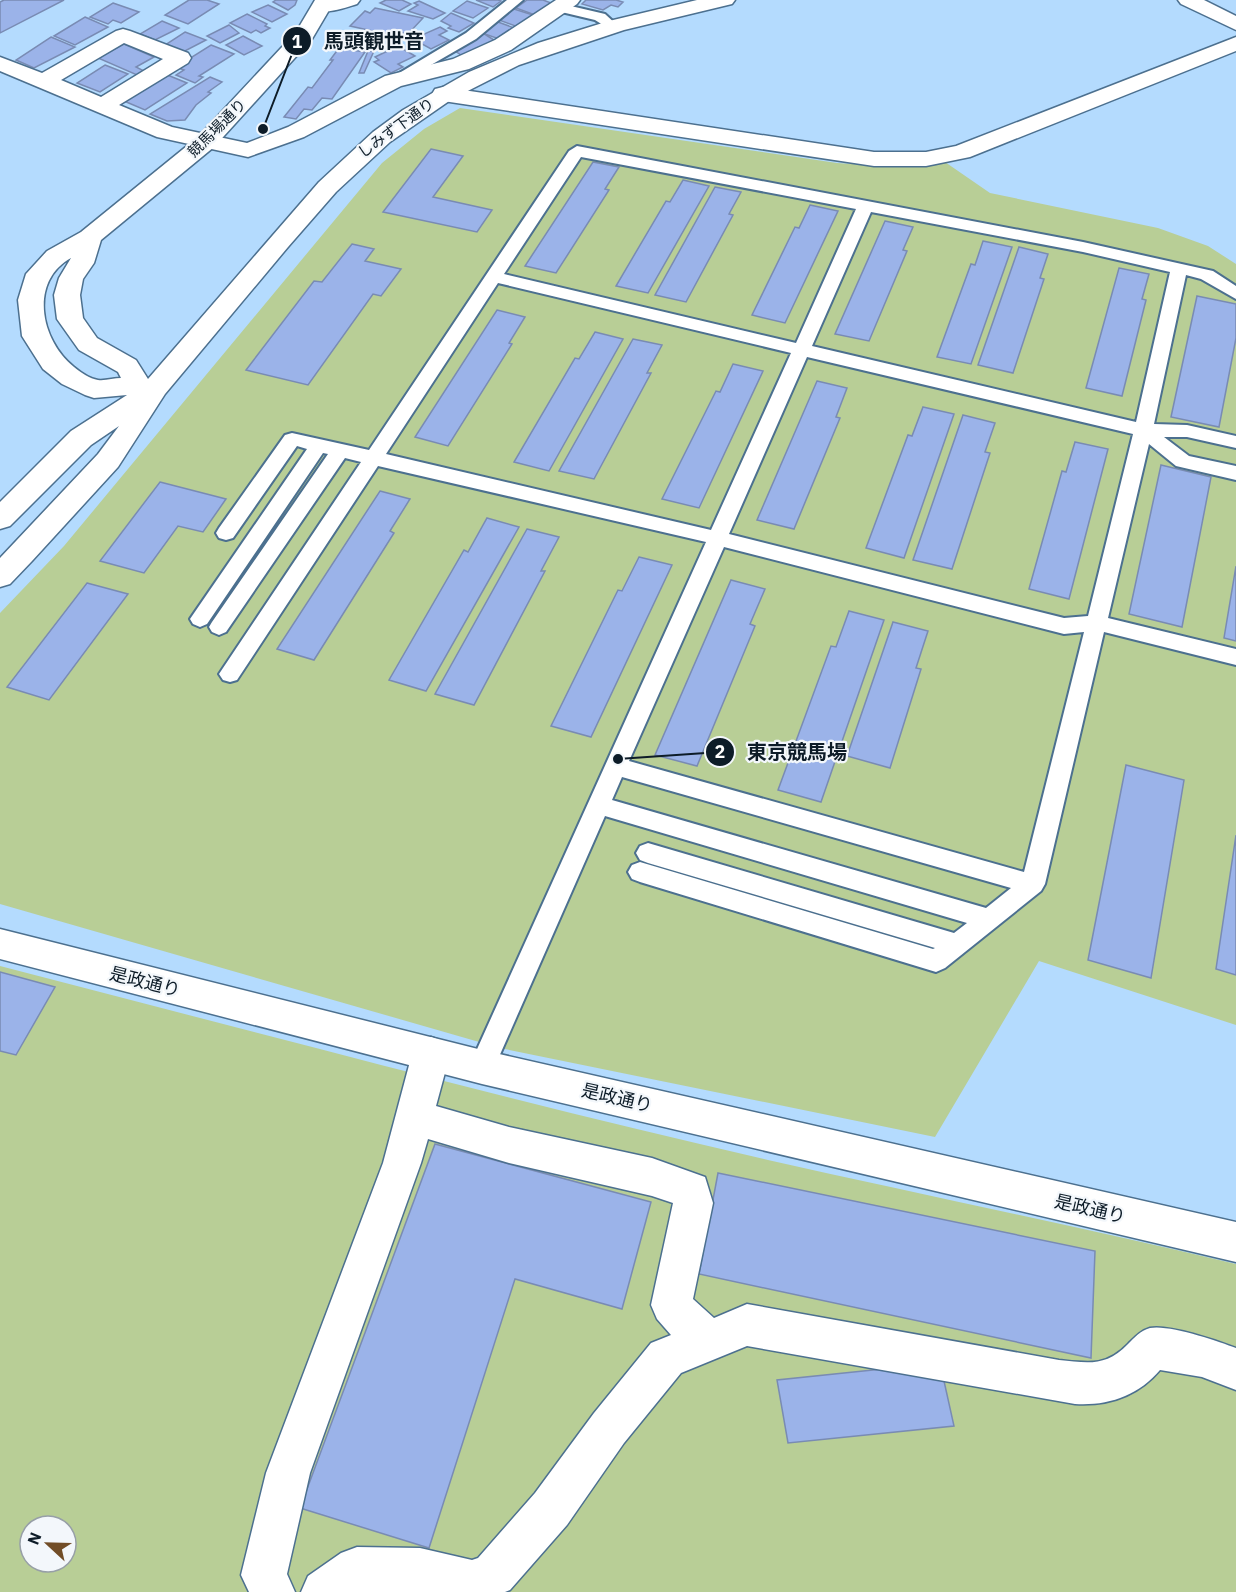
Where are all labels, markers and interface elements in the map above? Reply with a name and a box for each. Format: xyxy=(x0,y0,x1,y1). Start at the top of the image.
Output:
callout: 馬頭観世音 xyxy=(282,22,436,60)
text: 馬頭観世音 xyxy=(324,27,424,54)
text: 1 xyxy=(292,30,303,53)
street label: しみず下通り xyxy=(354,93,438,162)
street label: 競馬場通り xyxy=(183,94,250,161)
callout: 東京競馬場 xyxy=(705,733,859,771)
text: 東京競馬場 xyxy=(747,738,847,765)
text: 2 xyxy=(715,740,725,763)
street label: 是政通り xyxy=(107,962,183,1001)
street label: 是政通り xyxy=(579,1078,655,1117)
street label: 是政通り xyxy=(1052,1189,1128,1228)
north arrow xyxy=(18,1514,78,1574)
text: N xyxy=(23,1529,46,1548)

